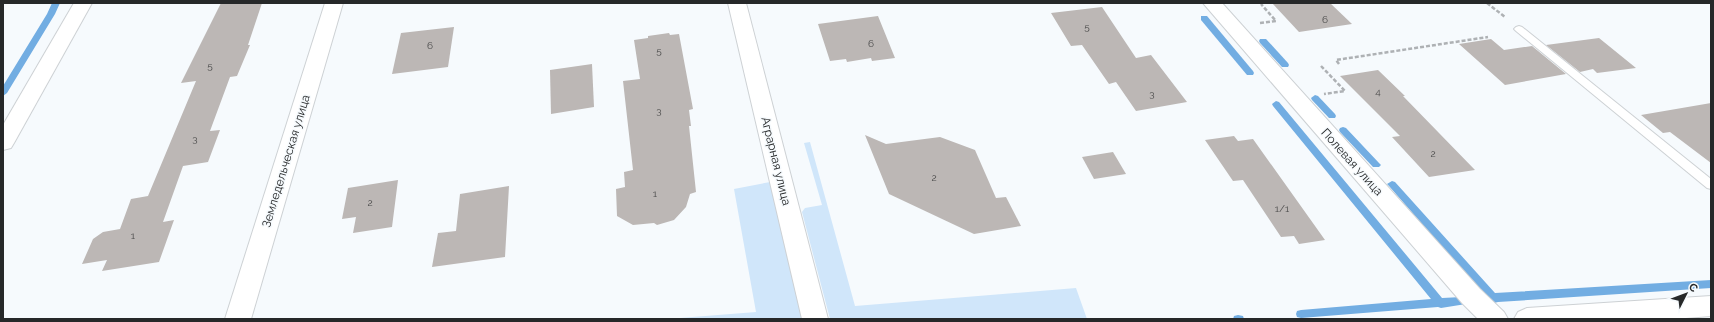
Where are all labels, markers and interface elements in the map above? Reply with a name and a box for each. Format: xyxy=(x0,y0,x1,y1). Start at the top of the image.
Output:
house number: 6 xyxy=(1322,14,1328,25)
house number: 5 xyxy=(1084,21,1090,32)
house number: 6 xyxy=(868,38,874,49)
house number: 6 xyxy=(427,40,433,51)
house number: 5 xyxy=(656,45,662,56)
house number: 5 xyxy=(207,60,213,71)
house number: 4 xyxy=(1375,86,1381,97)
house number: 3 xyxy=(1149,88,1155,99)
street label: Земледельческая улица xyxy=(259,93,313,229)
house number: 3 xyxy=(656,105,662,116)
street label: Аграрная улица xyxy=(758,115,794,207)
street label: Полевая улица xyxy=(1318,126,1386,198)
house number: 3 xyxy=(192,133,198,144)
house number: 2 xyxy=(1430,148,1436,159)
house number: 2 xyxy=(931,172,937,183)
house number: 1 xyxy=(653,188,658,199)
house number: 2 xyxy=(367,197,373,208)
house number: 1/1 xyxy=(1275,203,1290,214)
house number: 1 xyxy=(131,230,136,241)
north arrow xyxy=(1666,274,1706,314)
text: С xyxy=(1686,280,1701,295)

